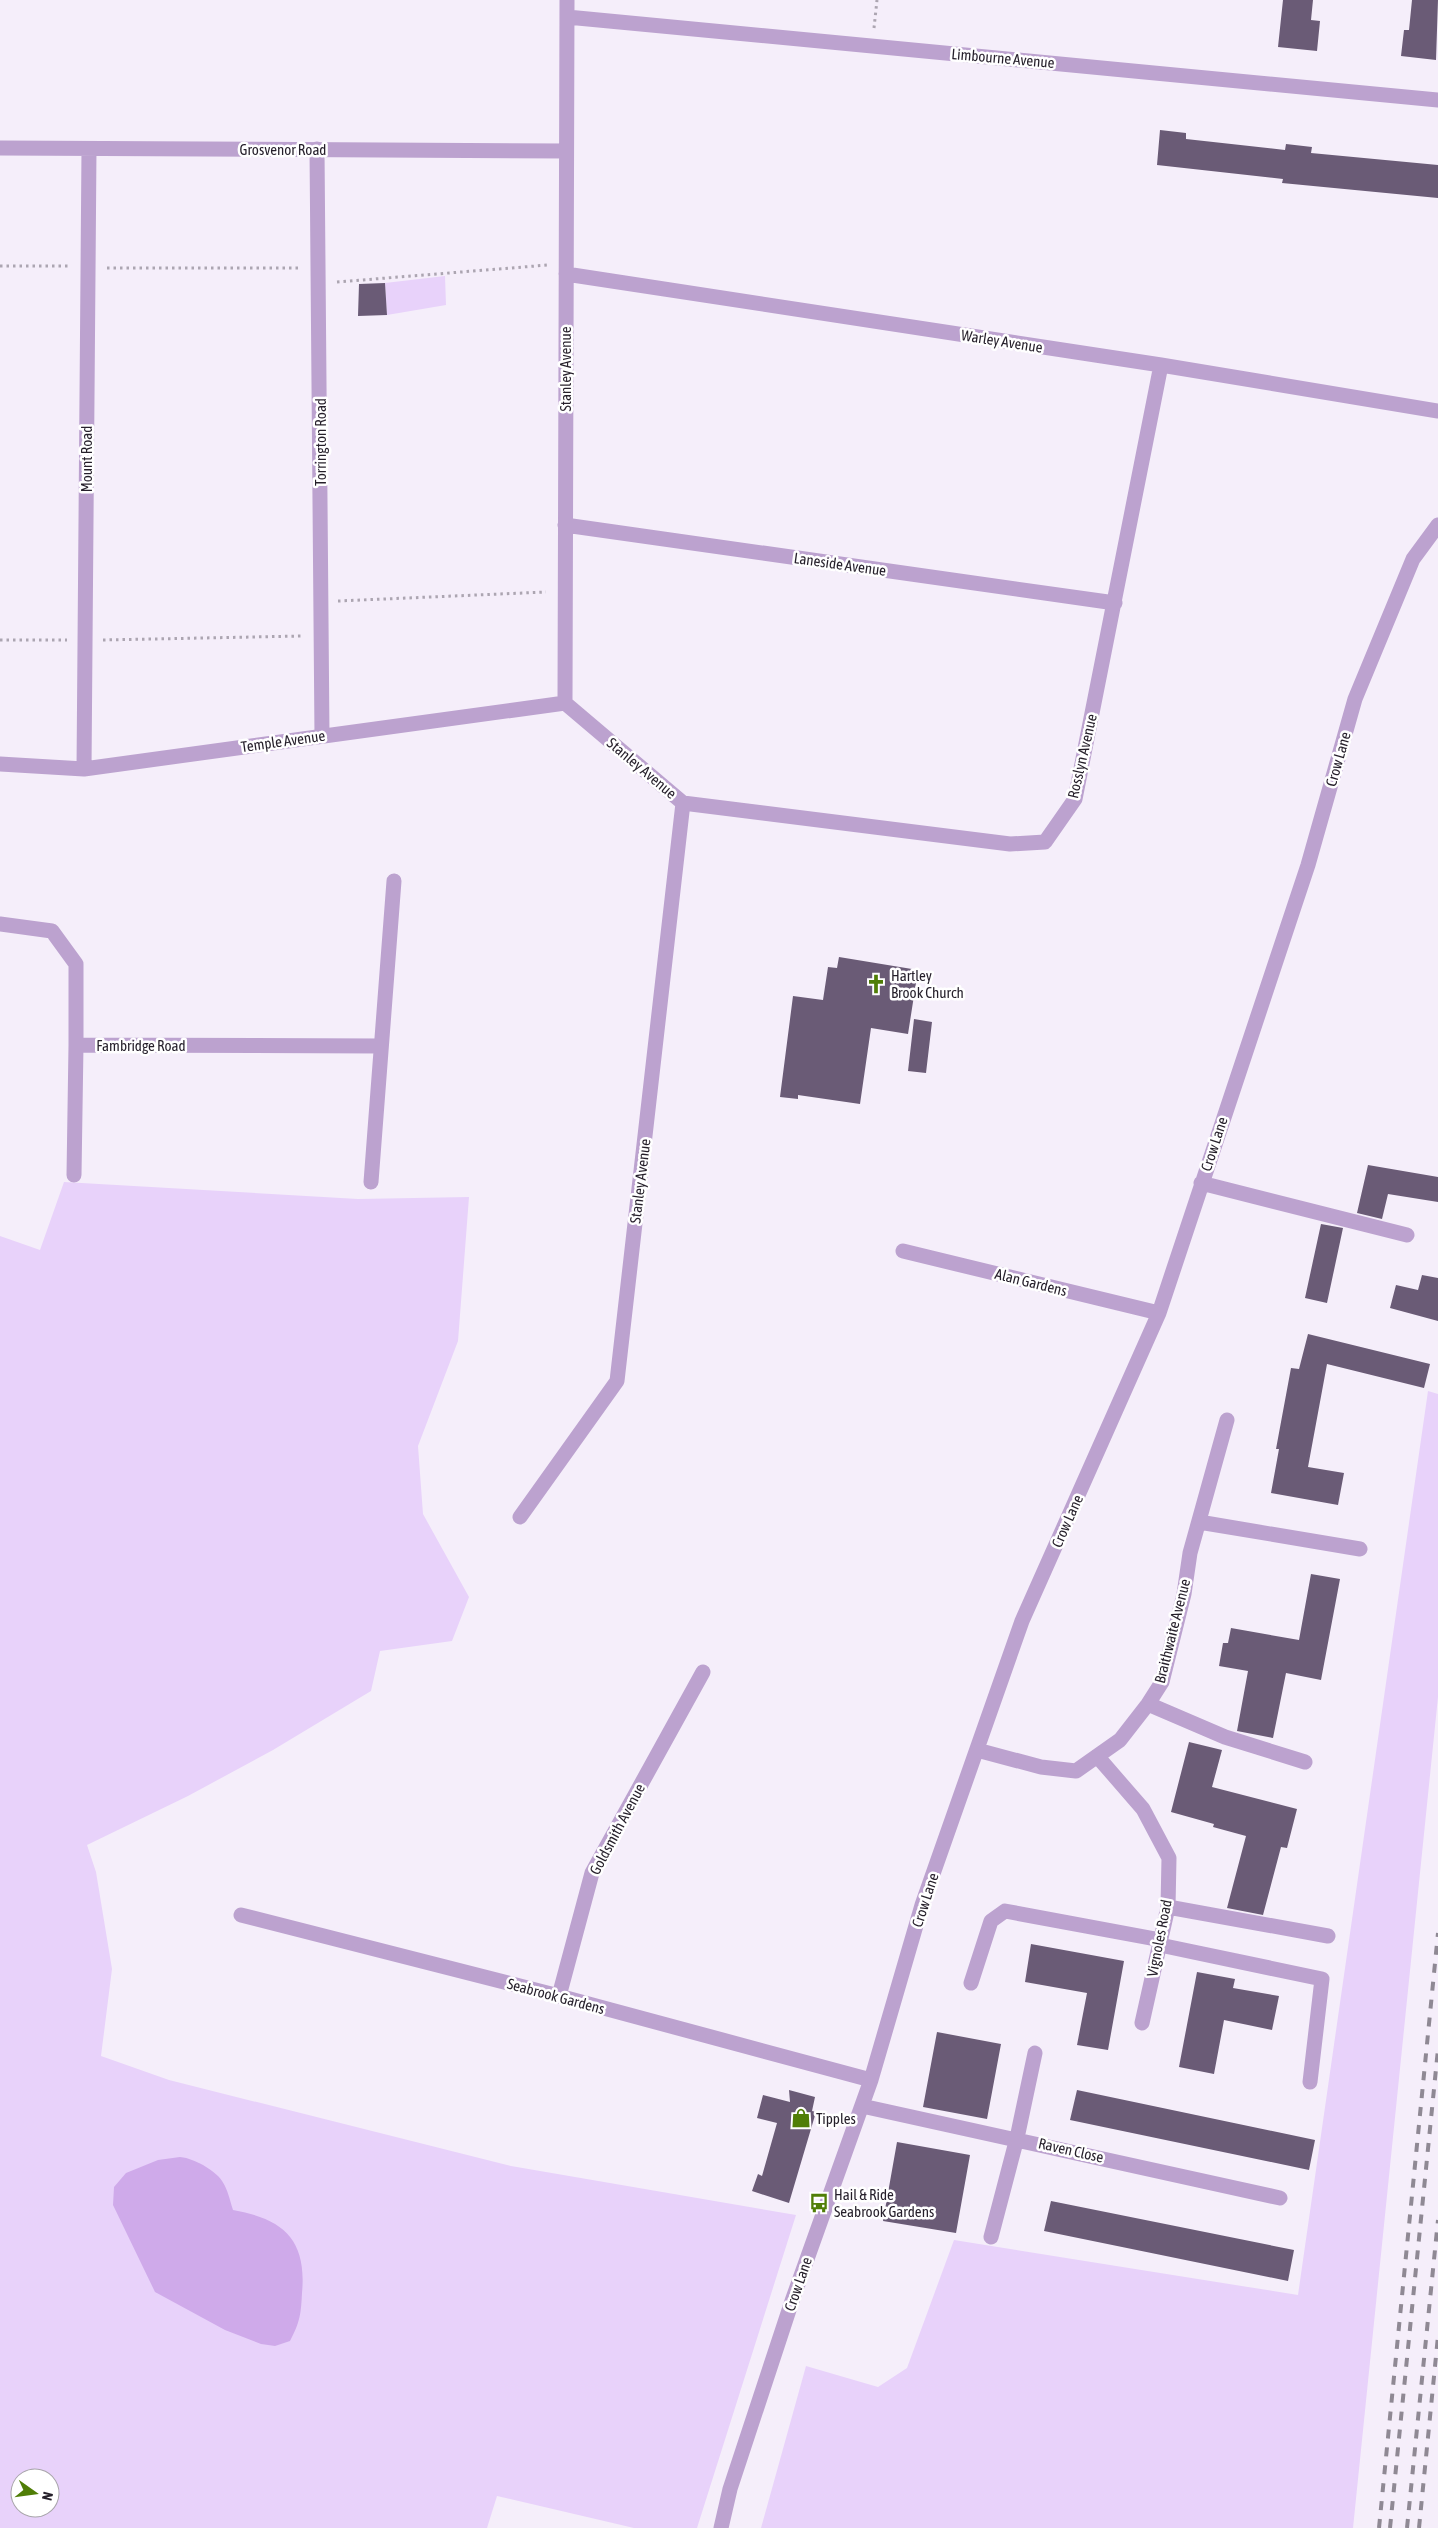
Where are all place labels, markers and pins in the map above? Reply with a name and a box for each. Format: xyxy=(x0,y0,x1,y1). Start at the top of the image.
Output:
place label: Hartley Brook Church xyxy=(891,967,964,1001)
church icon: Hartley Brook Church xyxy=(865,973,887,995)
shop icon: Tipples xyxy=(790,2107,812,2129)
place label: Tipples xyxy=(816,2110,856,2127)
place label: Hail & Ride Seabrook Gardens xyxy=(834,2186,934,2220)
bus stop icon: Hail & Ride Seabrook Gardens xyxy=(808,2192,830,2214)

